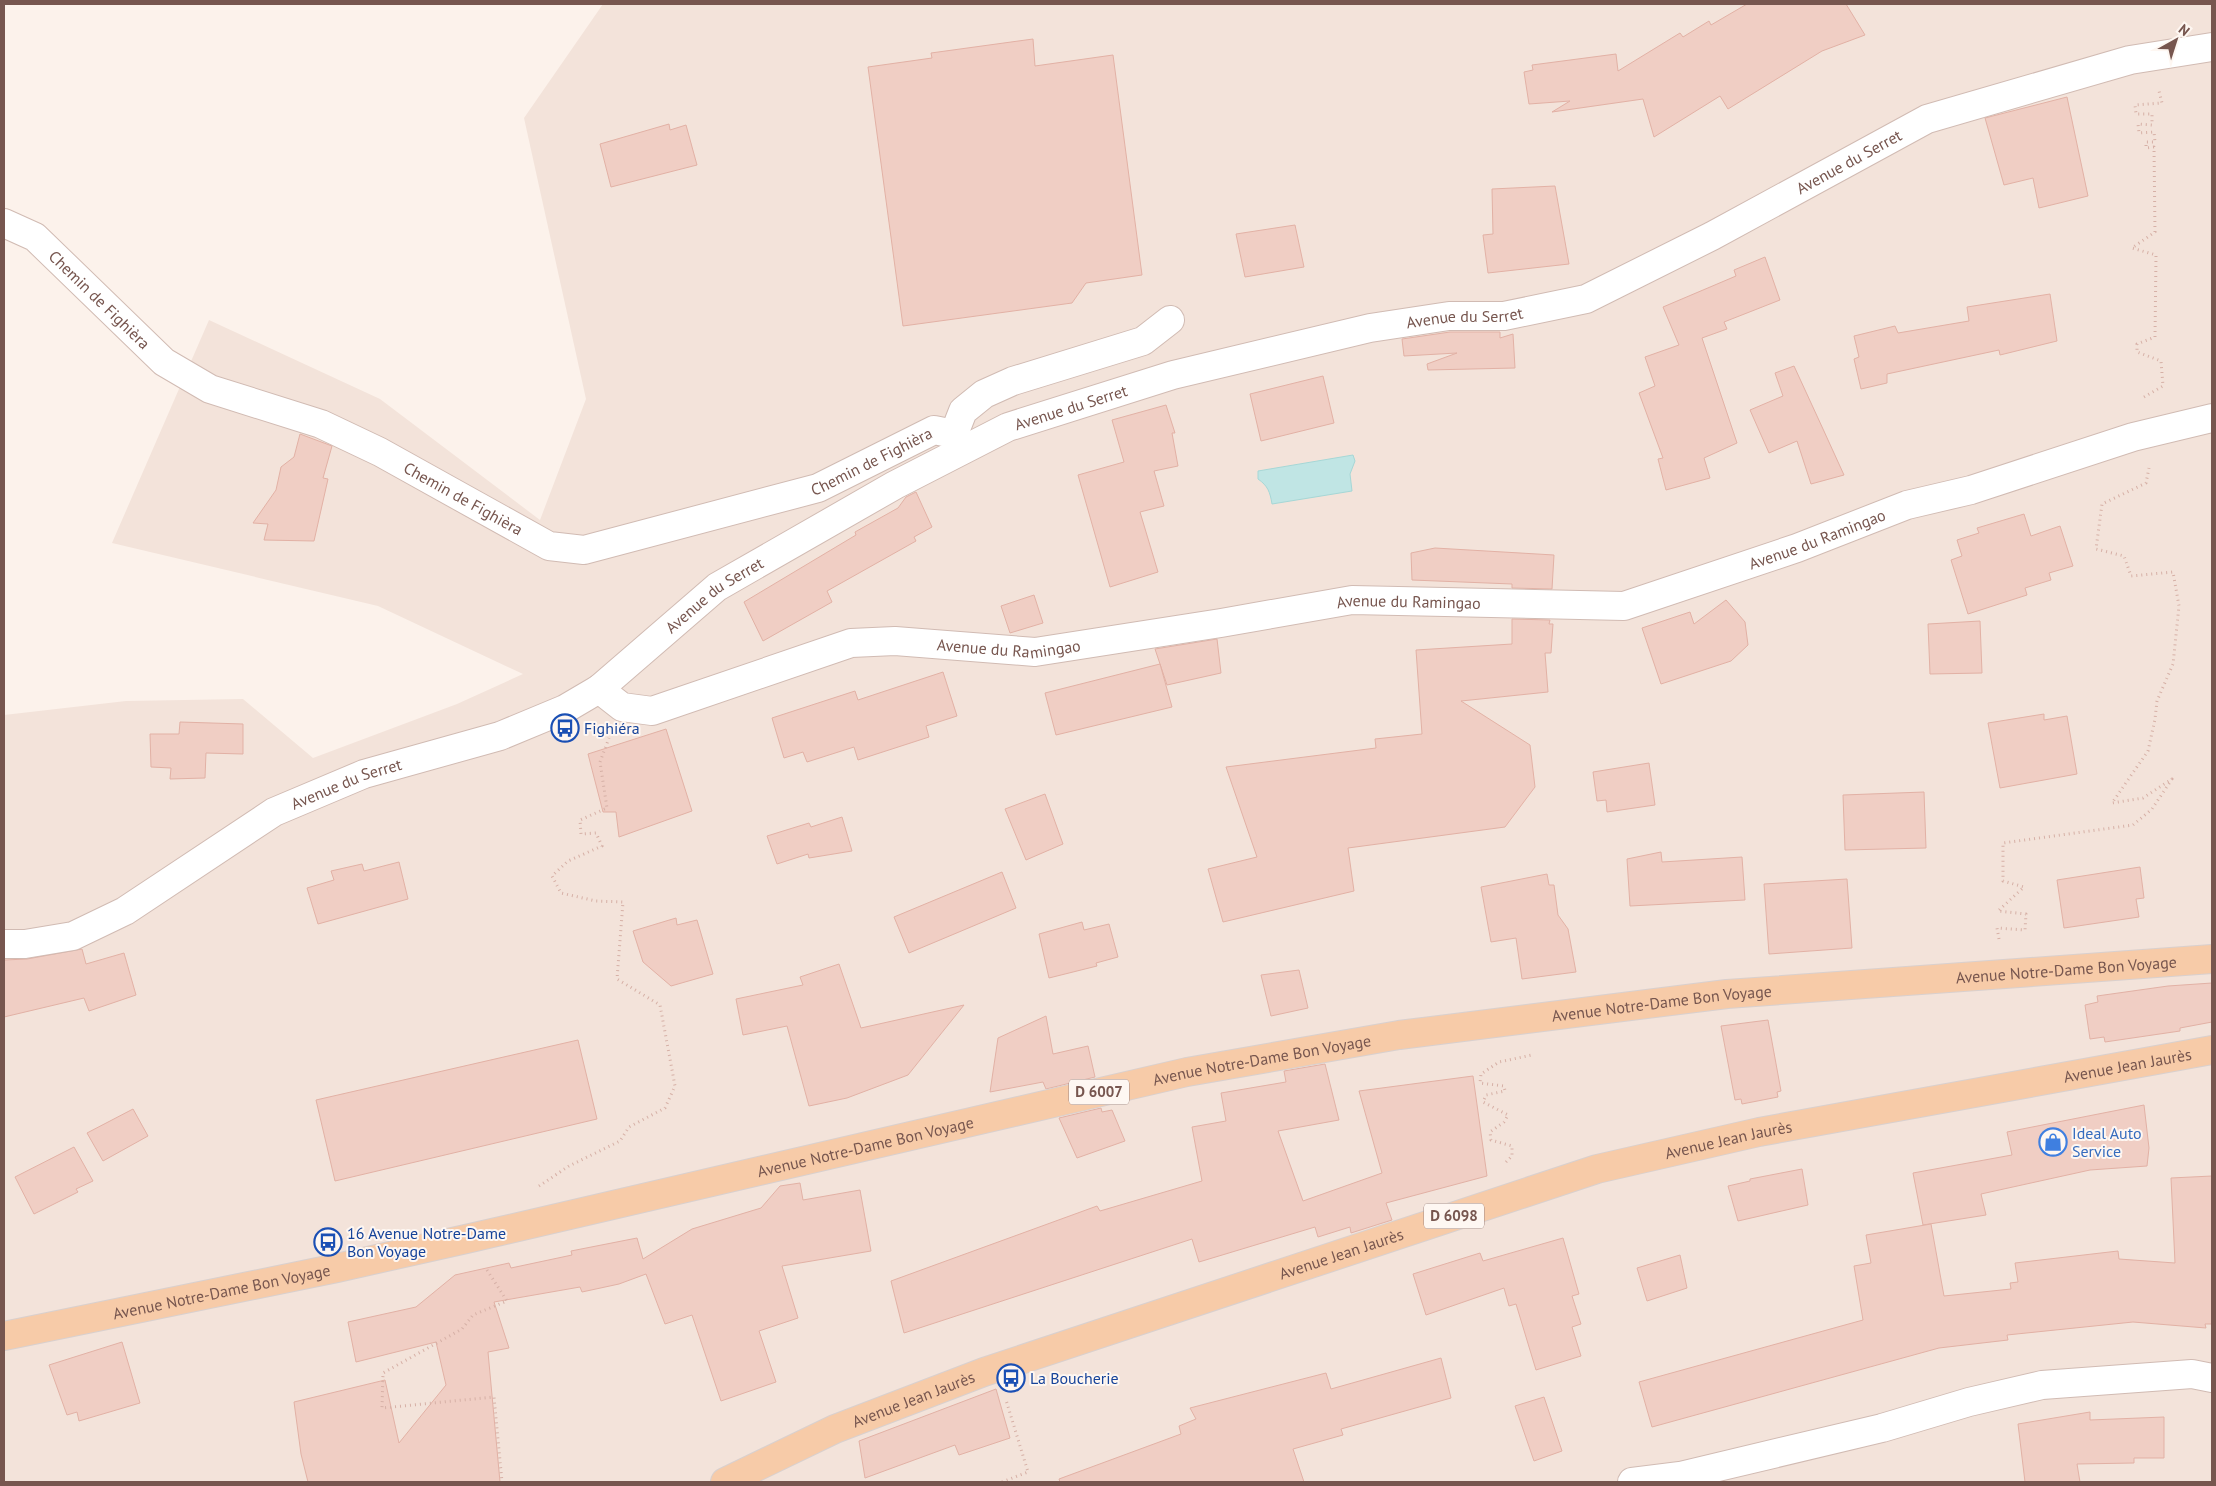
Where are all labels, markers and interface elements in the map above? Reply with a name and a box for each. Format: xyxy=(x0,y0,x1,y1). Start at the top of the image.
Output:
north arrow xyxy=(2151,15,2201,65)
text: N xyxy=(2175,20,2193,40)
street label: Avenue du Serret xyxy=(1793,125,1906,198)
street label: Chemin de Fighièra xyxy=(45,246,154,353)
street label: Avenue du Serret xyxy=(1405,302,1525,332)
street label: Avenue du Serret xyxy=(1012,380,1130,434)
street label: Chemin de Fighièra xyxy=(809,423,935,499)
street label: Chemin de Fighièra xyxy=(400,457,526,539)
street label: Avenue du Ramingao xyxy=(1746,504,1888,573)
street label: Avenue du Serret xyxy=(661,552,767,637)
street label: Avenue du Ramingao xyxy=(1335,590,1481,613)
street label: Avenue du Ramingao xyxy=(936,634,1082,663)
bus stop icon: Fighiéra xyxy=(550,713,580,743)
place label: Fighiéra xyxy=(584,718,640,738)
street label: Avenue du Serret xyxy=(288,754,404,814)
street label: Avenue Notre-Dame Bon Voyage xyxy=(1955,952,2177,987)
street label: Avenue Notre-Dame Bon Voyage xyxy=(1550,981,1772,1026)
street label: Avenue Notre-Dame Bon Voyage xyxy=(1151,1030,1373,1090)
street label: Avenue Jean Jaurès xyxy=(2062,1044,2193,1087)
road number: D 6007 xyxy=(1069,1080,1129,1104)
street label: Avenue Notre-Dame Bon Voyage xyxy=(755,1112,975,1181)
street label: Avenue Jean Jaurès xyxy=(1663,1116,1794,1163)
place label: Ideal Auto Service xyxy=(2072,1123,2142,1161)
shop icon: Ideal Auto Service xyxy=(2038,1127,2068,1157)
road number: D 6098 xyxy=(1424,1204,1484,1228)
place label: 16 Avenue Notre-Dame Bon Voyage xyxy=(347,1223,506,1261)
street label: Avenue Jean Jaurès xyxy=(1277,1224,1406,1284)
bus stop icon: 16 Avenue Notre-Dame Bon Voyage xyxy=(313,1227,343,1257)
street label: Avenue Notre-Dame Bon Voyage xyxy=(111,1260,332,1324)
bus stop icon: La Boucherie xyxy=(996,1363,1026,1393)
street label: Avenue Jean Jaurès xyxy=(849,1366,978,1432)
place label: La Boucherie xyxy=(1030,1368,1119,1388)

